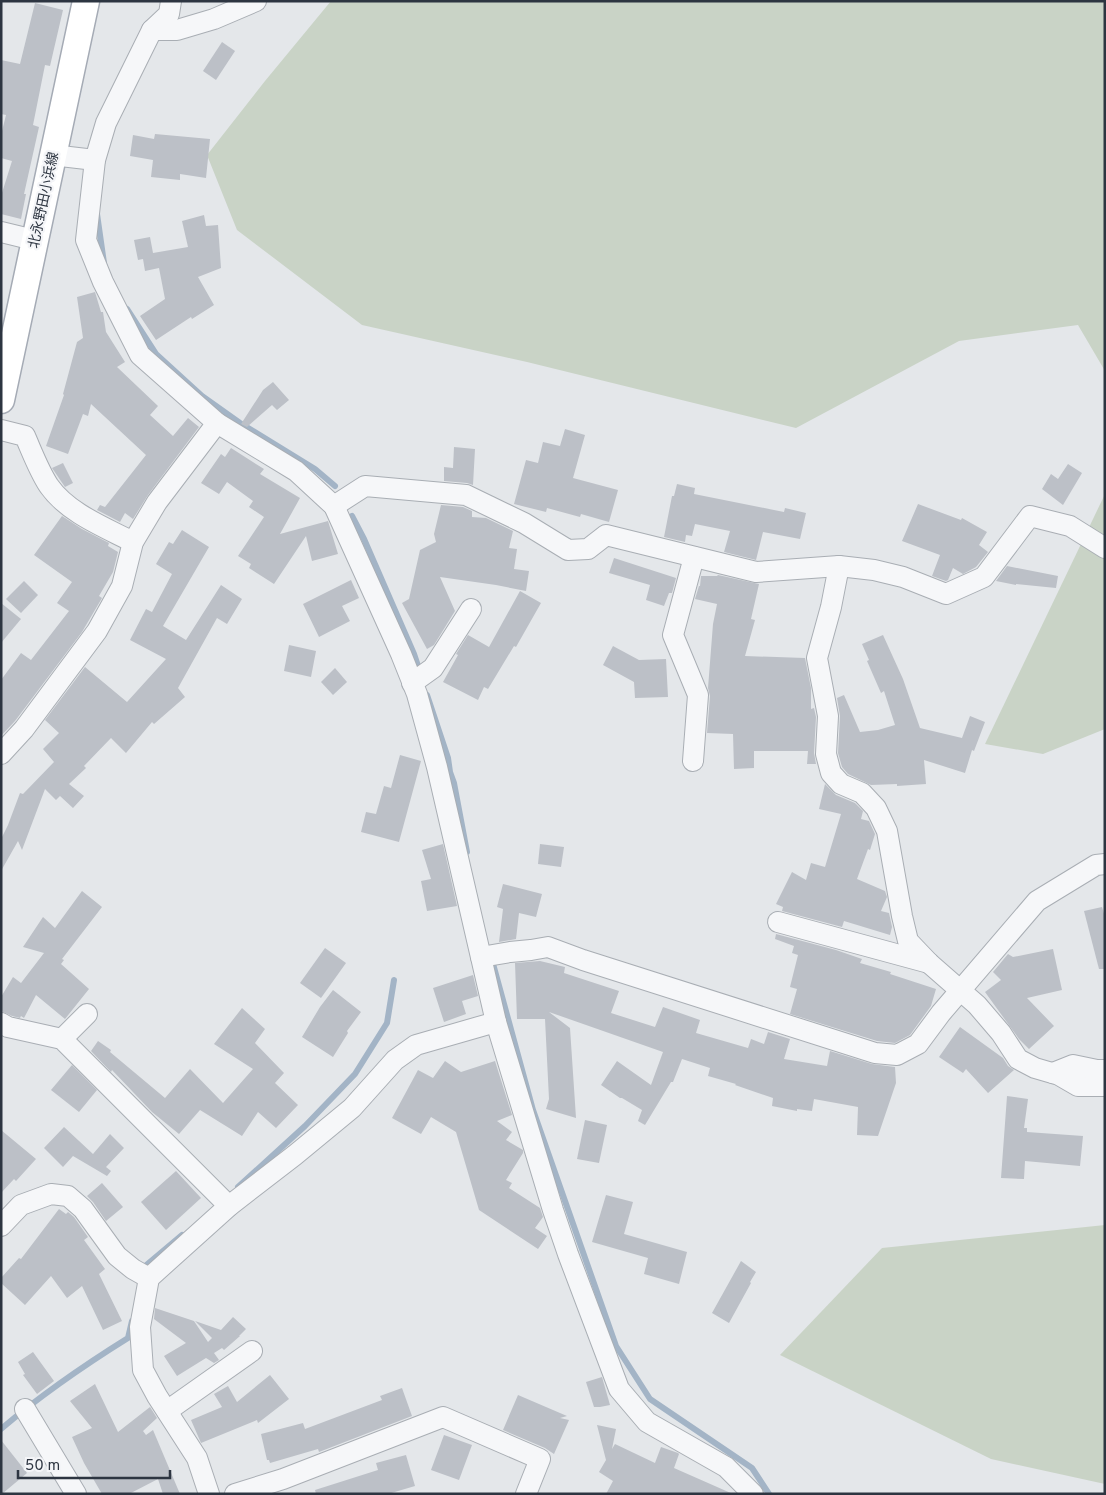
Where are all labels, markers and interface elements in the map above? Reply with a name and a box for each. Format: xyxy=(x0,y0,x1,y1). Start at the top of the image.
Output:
street label: 北永野田小浜線 xyxy=(25,150,63,250)
scale bar xyxy=(18,1448,170,1480)
text: 50 m xyxy=(25,1457,60,1476)

